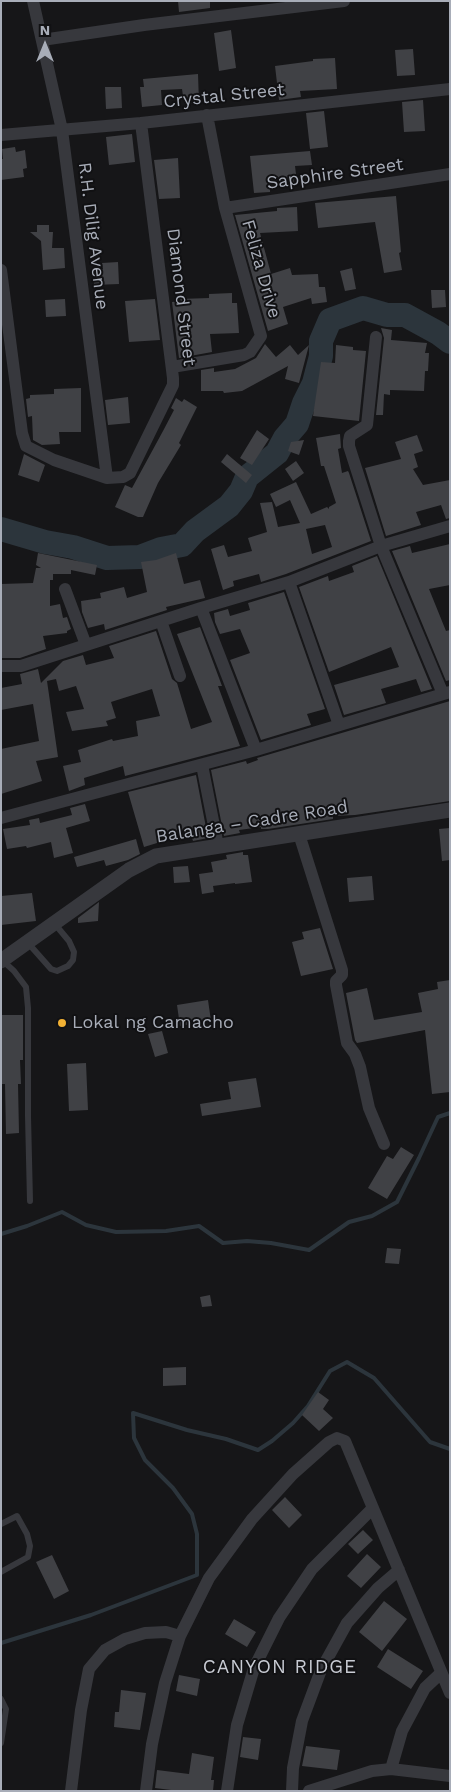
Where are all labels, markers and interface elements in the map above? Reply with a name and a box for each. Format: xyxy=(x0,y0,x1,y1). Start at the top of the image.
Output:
north arrow xyxy=(20,20,70,70)
text: N xyxy=(40,22,50,38)
street label: Crystal Street xyxy=(162,79,286,113)
street label: Sapphire Street xyxy=(265,154,405,194)
street label: R.H. Dilig Avenue xyxy=(73,161,113,311)
street label: Feliza Drive xyxy=(237,217,285,321)
street label: Diamond Street xyxy=(162,227,200,367)
street label: Balanga – Cadre Road xyxy=(154,796,350,848)
place label: Lokal ng Camacho xyxy=(72,1012,234,1034)
marker: Lokal ng Camacho xyxy=(56,1017,68,1029)
district label: CANYON RIDGE xyxy=(201,1656,359,1678)

